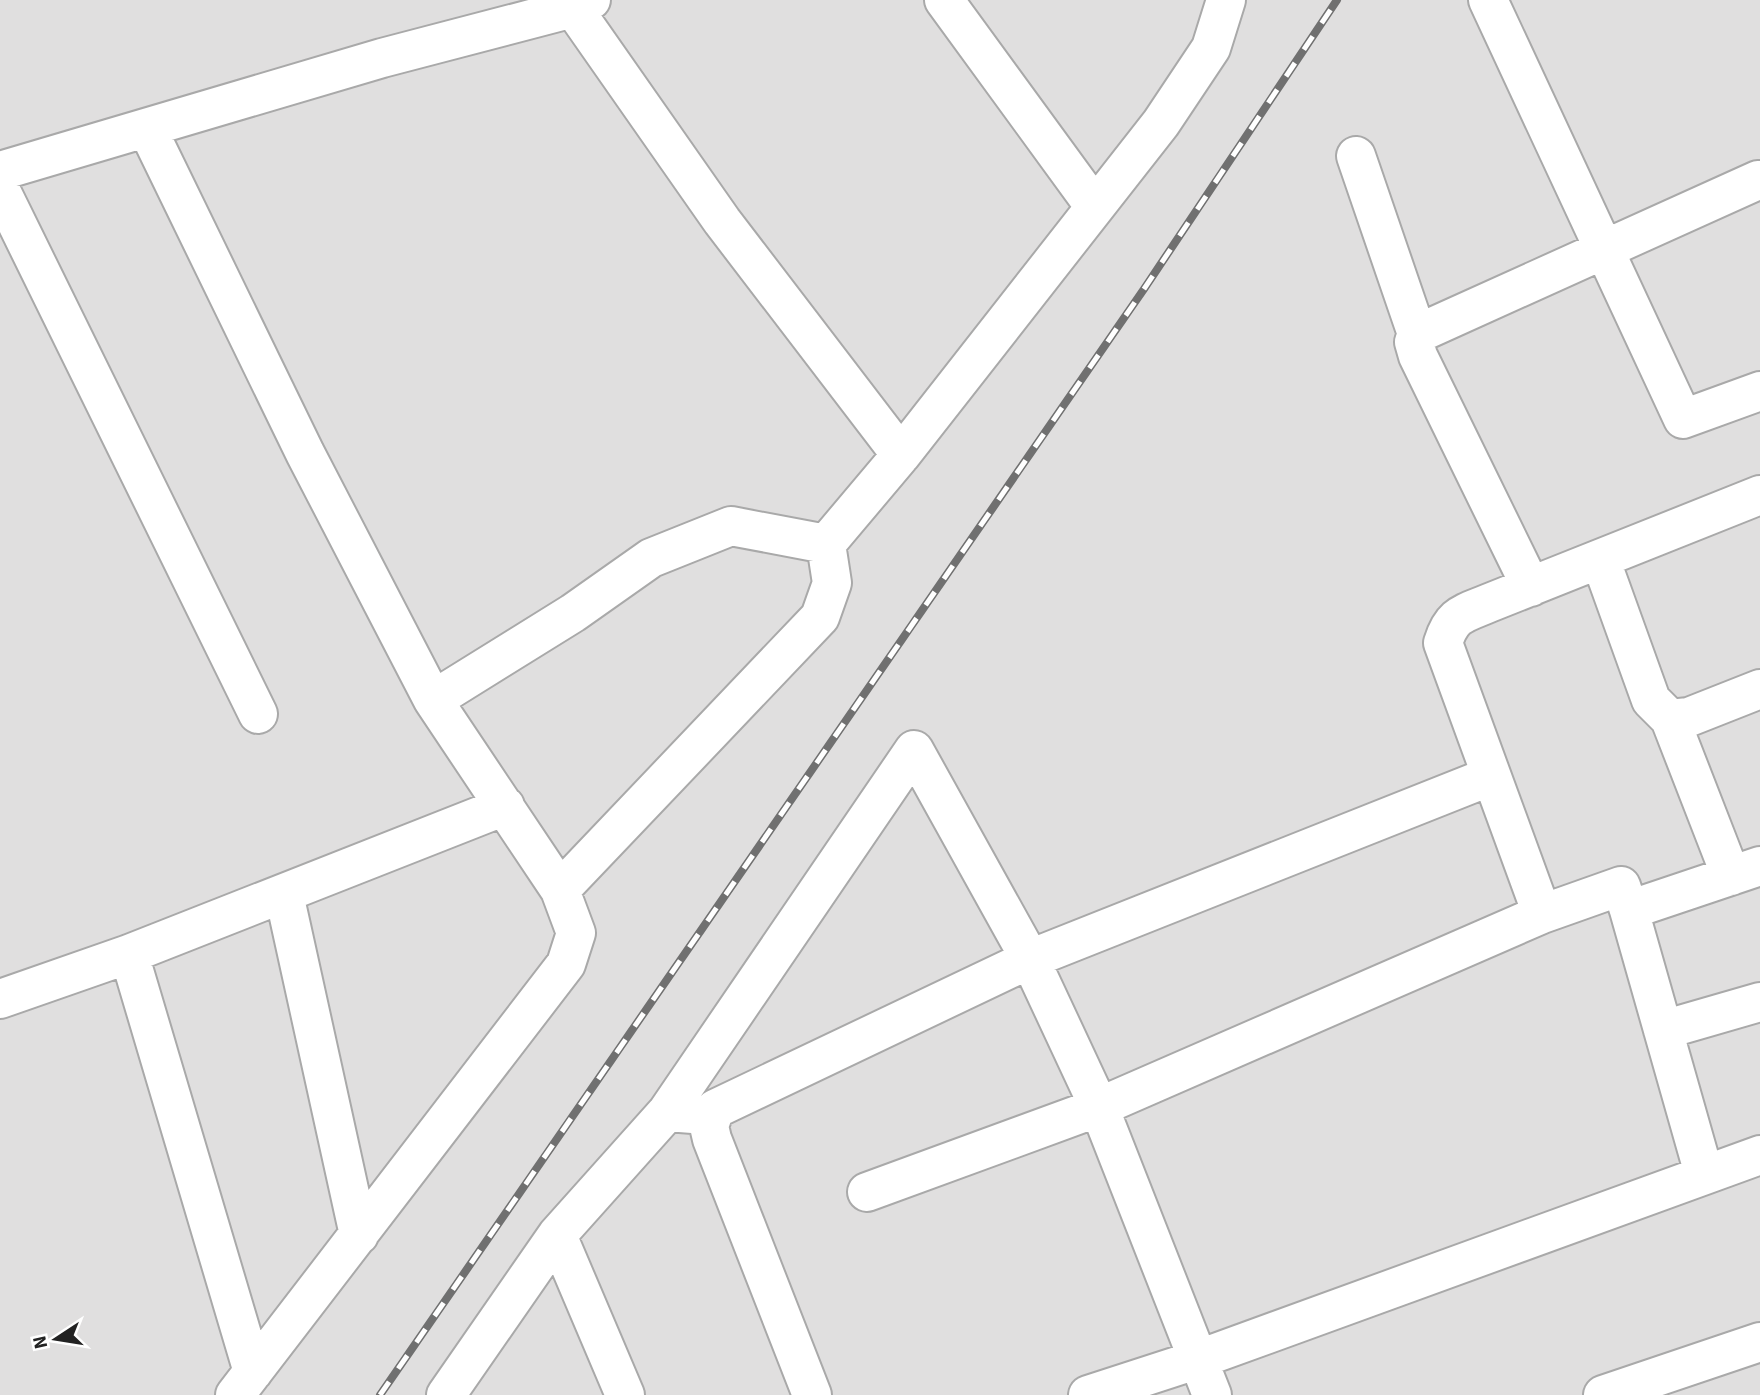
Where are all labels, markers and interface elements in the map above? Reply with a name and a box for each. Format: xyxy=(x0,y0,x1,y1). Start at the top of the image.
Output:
north arrow xyxy=(21,1304,91,1374)
text: N xyxy=(26,1333,55,1351)

